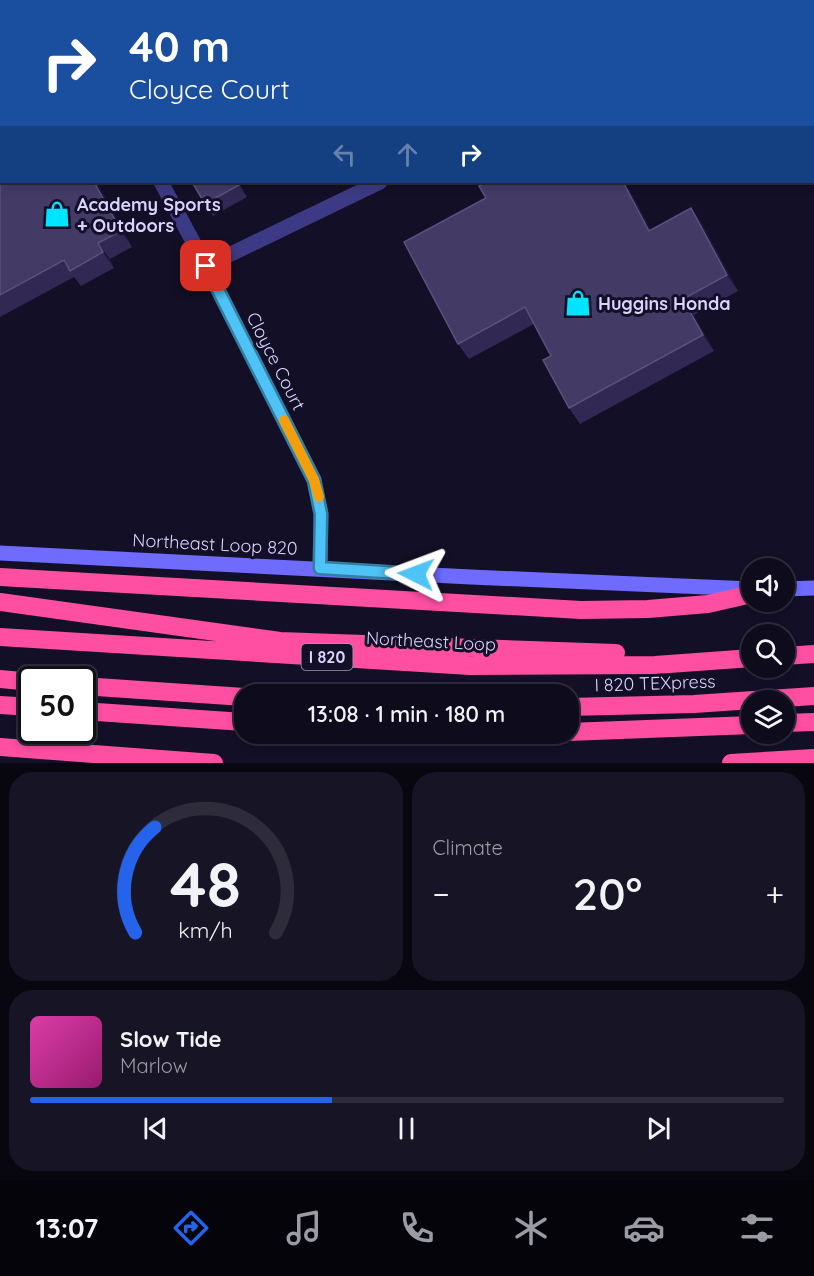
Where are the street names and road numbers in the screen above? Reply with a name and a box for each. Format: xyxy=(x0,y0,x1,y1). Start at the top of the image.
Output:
street label: Cloyce Court xyxy=(241,308,311,414)
street label: Northeast Loop 820 xyxy=(132,528,298,560)
street label: Northeast Loop xyxy=(365,626,497,656)
road number: I 820 xyxy=(302,644,352,670)
street label: I 820 TEXpress xyxy=(594,669,716,697)

